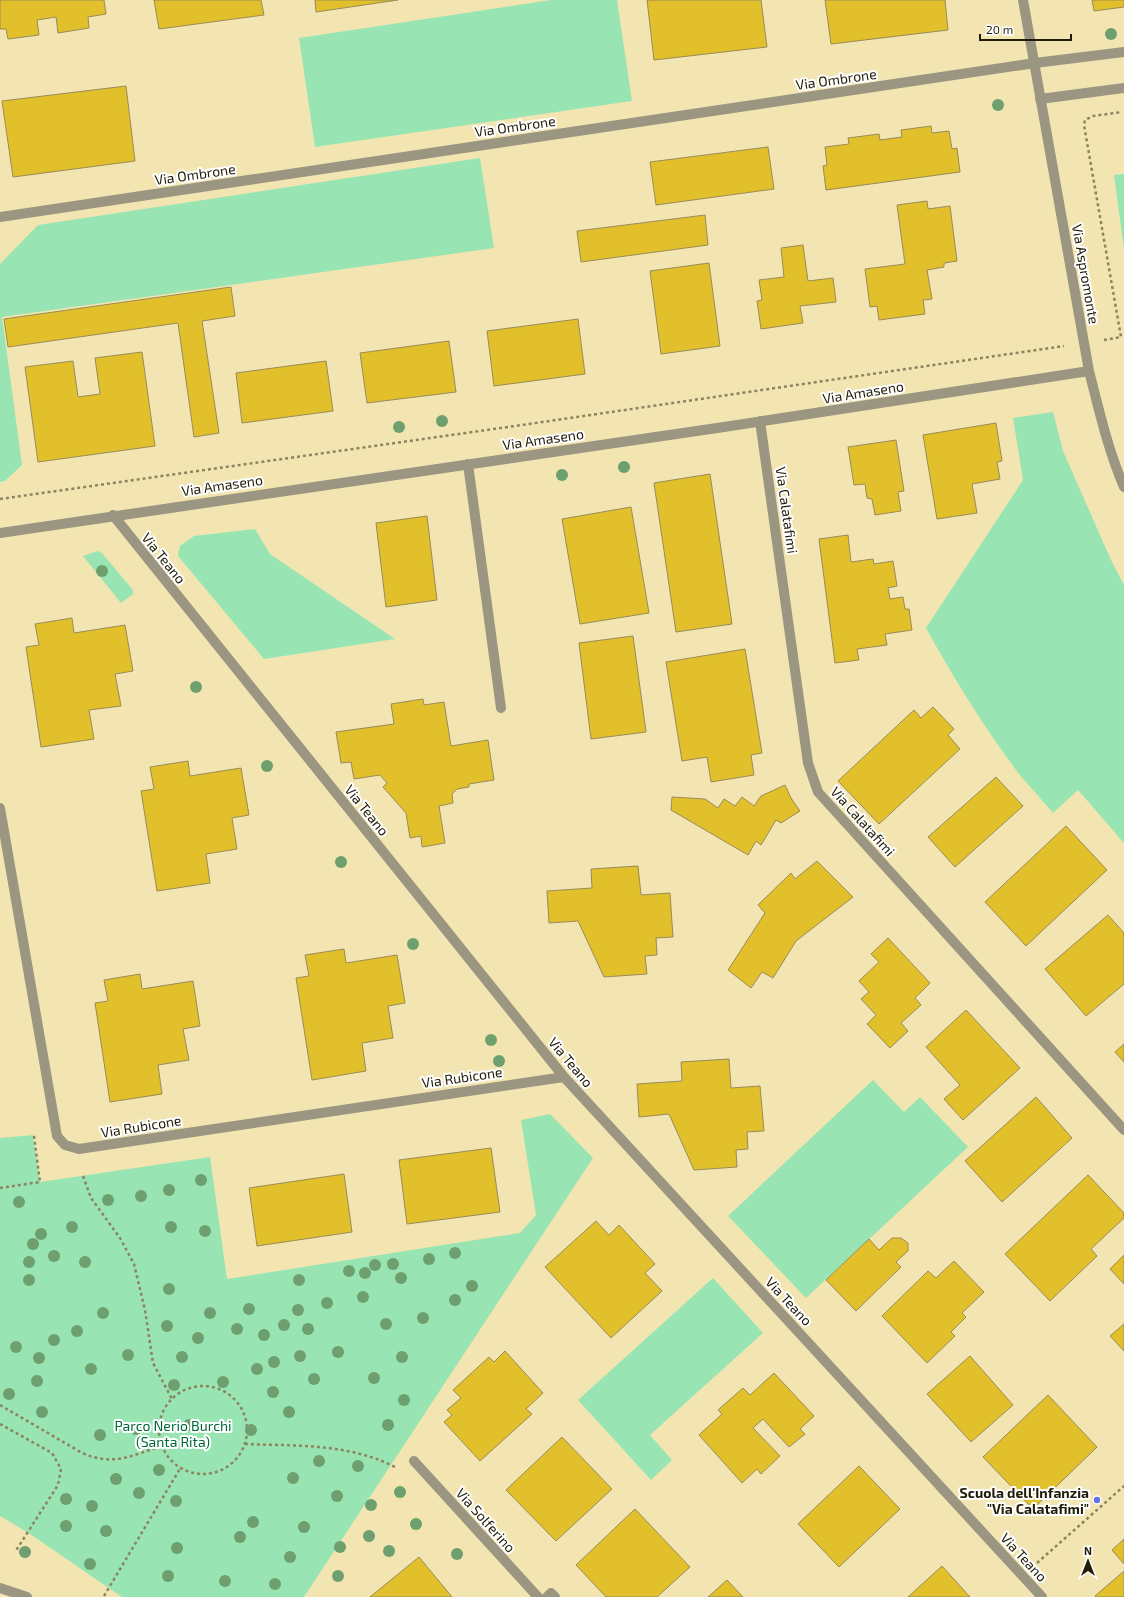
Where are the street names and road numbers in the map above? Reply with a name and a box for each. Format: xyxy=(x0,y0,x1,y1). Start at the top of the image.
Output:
street label: Via Ombrone xyxy=(794,65,878,93)
street label: Via Ombrone xyxy=(473,112,557,140)
street label: Via Ombrone xyxy=(153,160,237,188)
street label: Via Aspromonte xyxy=(1069,223,1103,325)
street label: Via Amaseno xyxy=(821,377,905,407)
street label: Via Amaseno xyxy=(501,425,585,453)
street label: Via Calatafimi xyxy=(772,465,802,555)
street label: Via Amaseno xyxy=(180,471,264,499)
street label: Via Teano xyxy=(138,529,190,587)
street label: Via Teano xyxy=(341,781,393,839)
street label: Via Calatafimi xyxy=(827,783,899,859)
street label: Via Teano xyxy=(545,1033,597,1091)
street label: Via Rubicone xyxy=(421,1063,503,1091)
street label: Via Rubicone xyxy=(100,1111,182,1141)
street label: Via Teano xyxy=(762,1273,816,1329)
street label: Via Solferino xyxy=(453,1484,519,1556)
street label: Via Teano xyxy=(997,1529,1051,1585)

